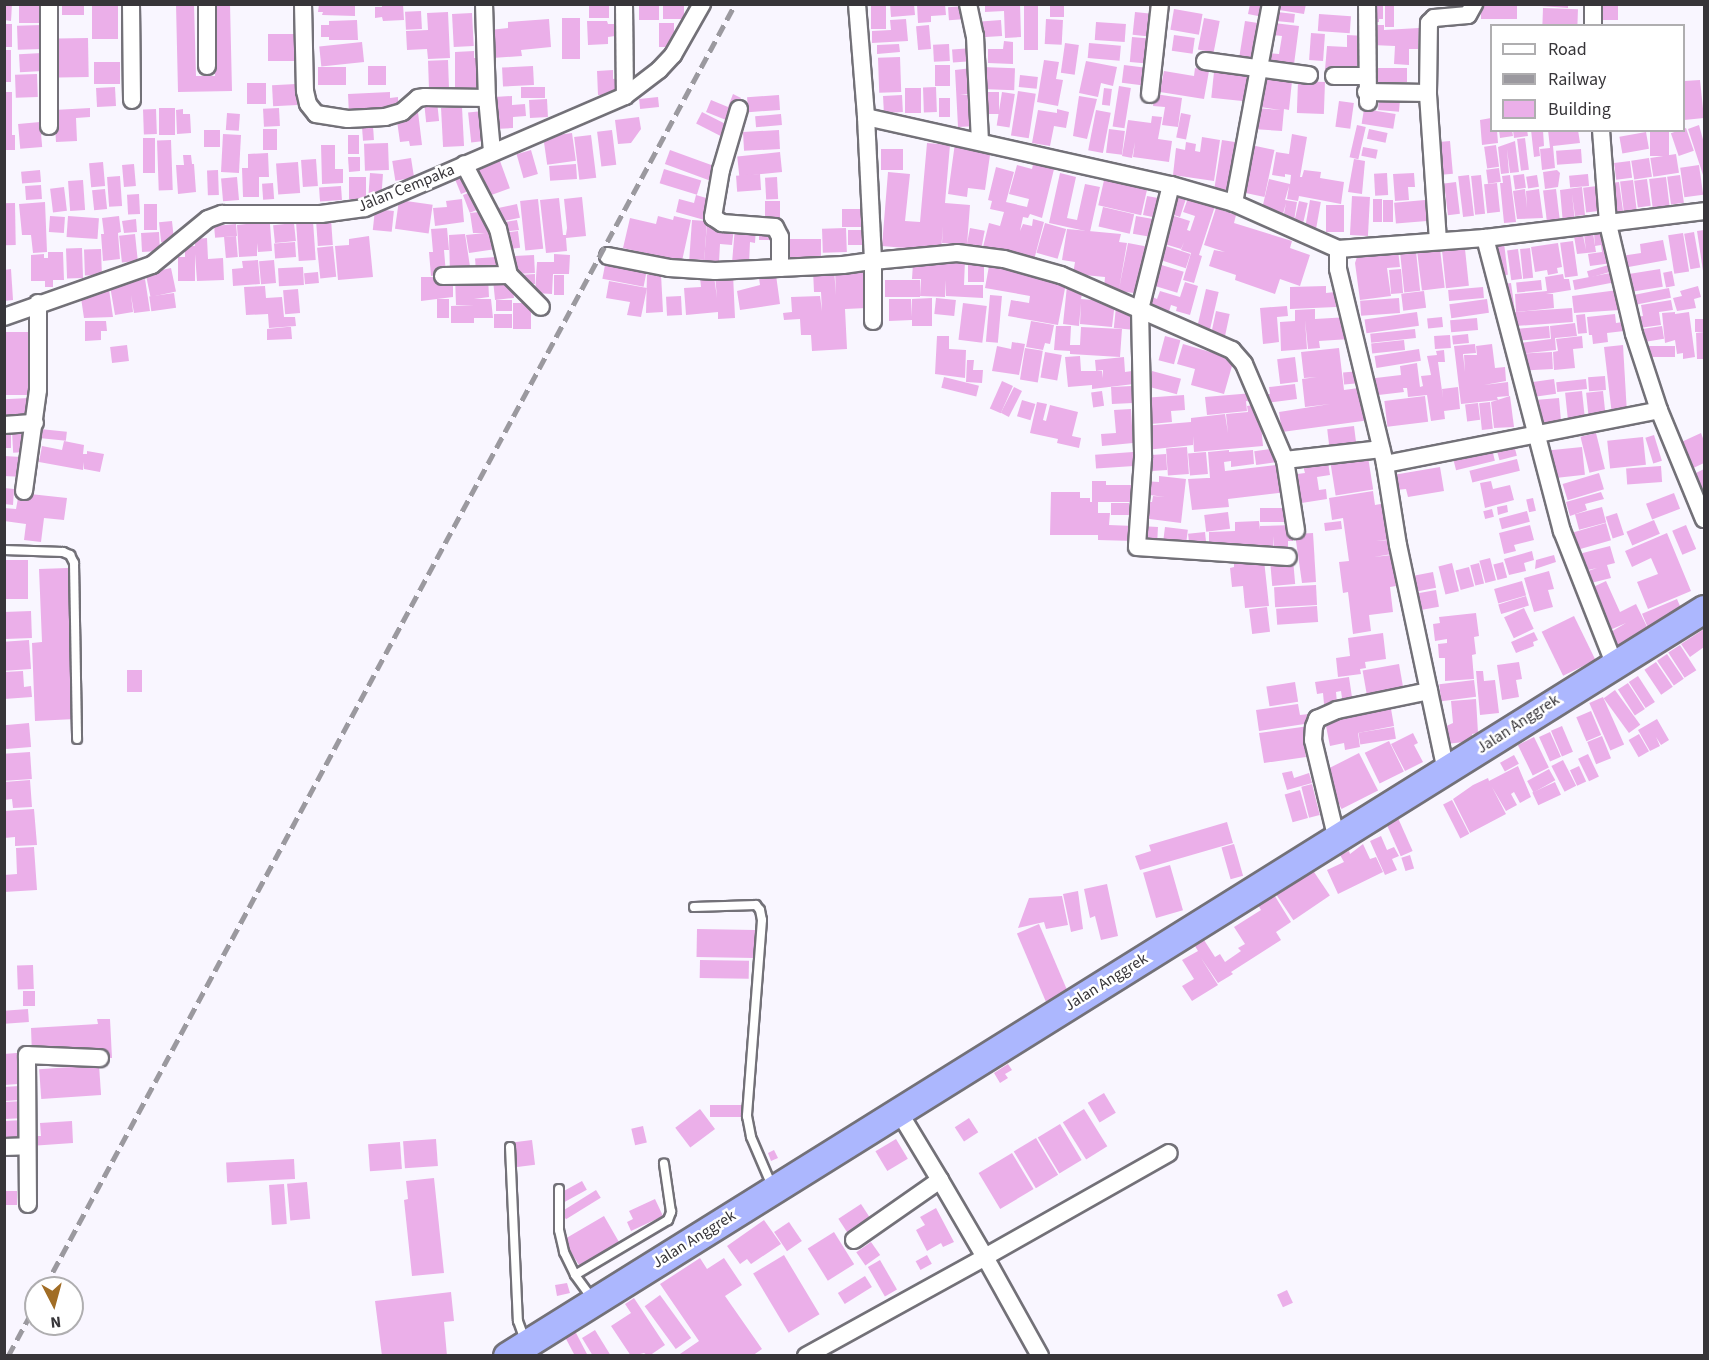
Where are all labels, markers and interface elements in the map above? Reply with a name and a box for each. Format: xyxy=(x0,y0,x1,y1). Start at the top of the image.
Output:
legend xyxy=(1490,24,1685,132)
text: Road xyxy=(1548,37,1587,62)
text: Railway xyxy=(1548,67,1607,92)
text: Building xyxy=(1548,97,1611,122)
street label: Jalan Cempaka xyxy=(355,160,457,216)
street label: Jalan Anggrek xyxy=(1473,690,1563,758)
street label: Jalan Anggrek xyxy=(1061,949,1151,1015)
street label: Jalan Anggrek xyxy=(649,1206,739,1272)
north arrow xyxy=(24,1276,84,1336)
text: N xyxy=(49,1310,62,1333)

